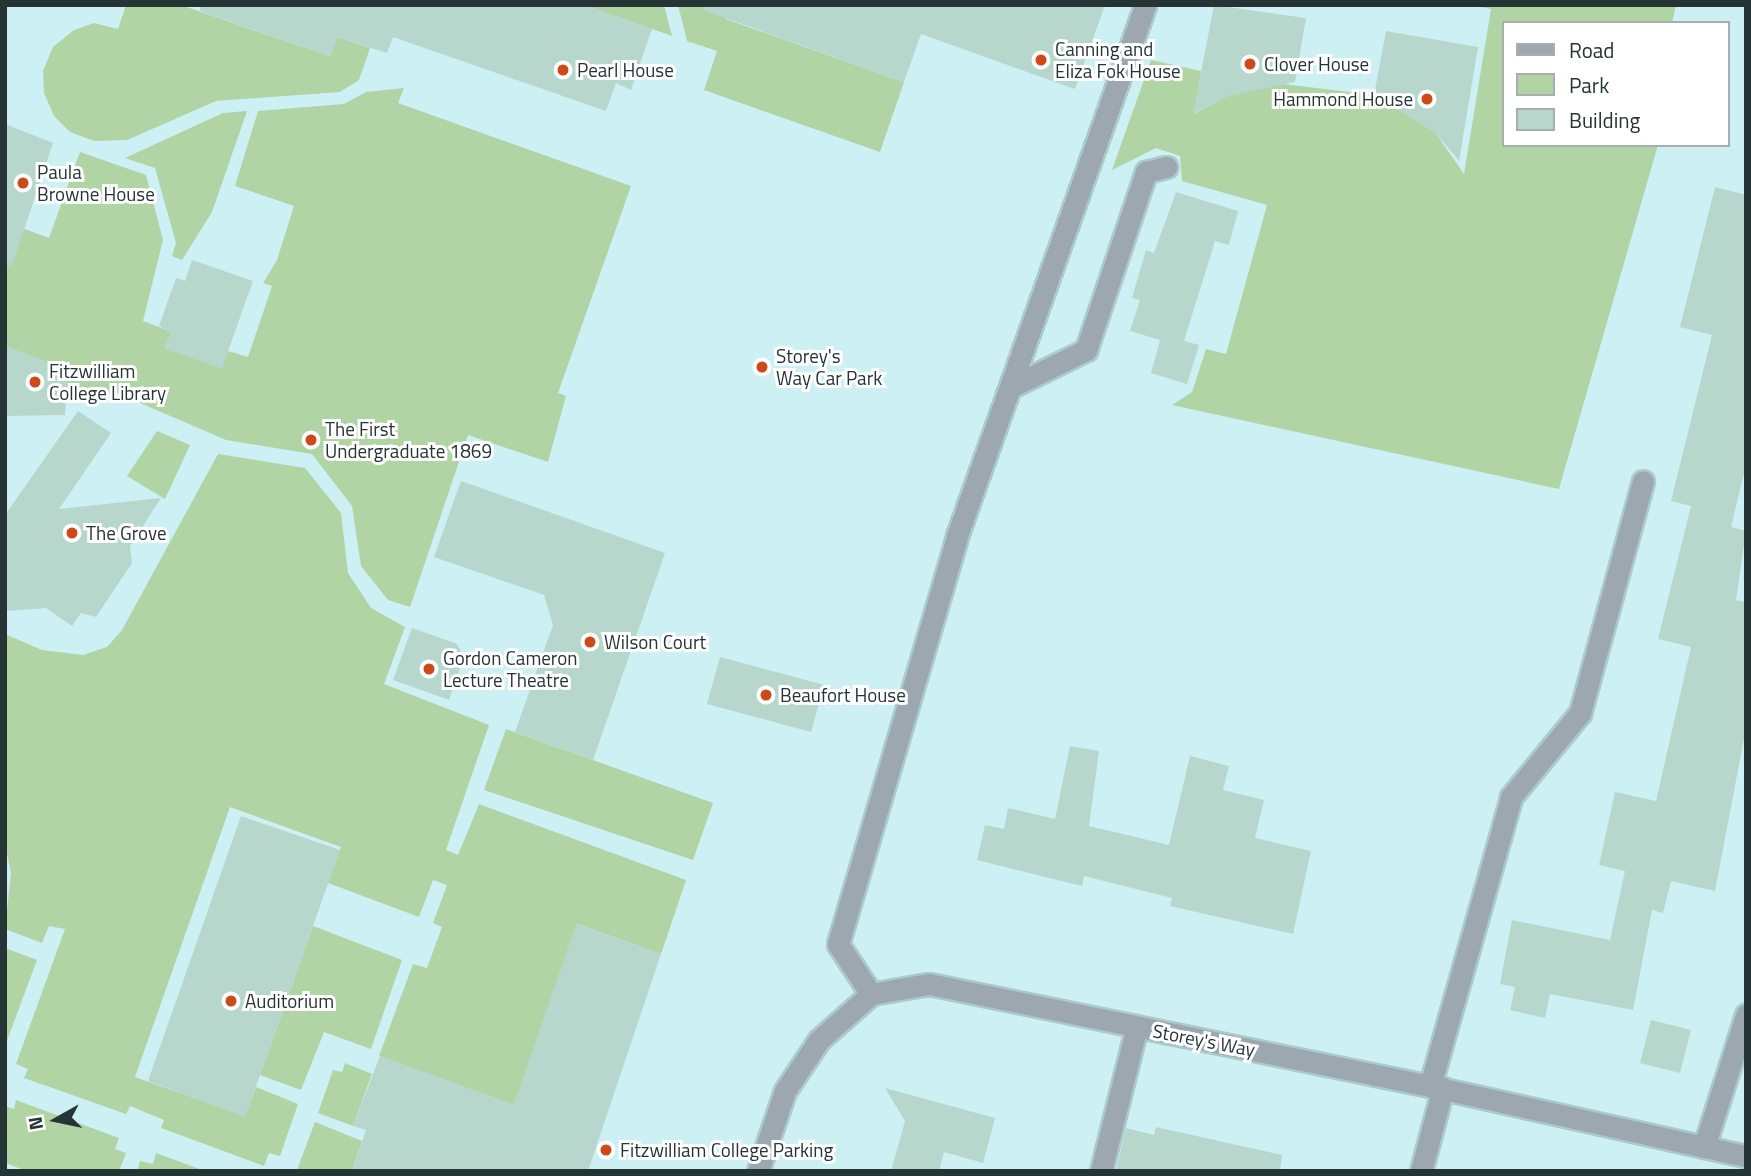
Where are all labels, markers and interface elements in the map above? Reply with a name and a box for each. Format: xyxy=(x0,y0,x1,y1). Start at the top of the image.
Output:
legend xyxy=(1502,21,1730,147)
text: Road xyxy=(1569,34,1614,66)
place label: Canning and Eliza Fok House xyxy=(1055,38,1181,82)
marker: Canning and Eliza Fok House xyxy=(1033,52,1049,68)
place label: Clover House xyxy=(1264,53,1369,75)
marker: Clover House xyxy=(1242,56,1258,72)
place label: Pearl House xyxy=(577,59,674,81)
marker: Pearl House xyxy=(555,62,571,78)
text: Park xyxy=(1569,69,1609,101)
place label: Hammond House xyxy=(1273,88,1413,110)
marker: Hammond House xyxy=(1419,91,1435,107)
text: Building xyxy=(1569,104,1640,136)
place label: Paula Browne House xyxy=(37,161,155,205)
marker: Paula Browne House xyxy=(15,175,31,191)
place label: Storey's Way Car Park xyxy=(776,345,882,389)
marker: Storey's Way Car Park xyxy=(754,359,770,375)
place label: Fitzwilliam College Library xyxy=(49,360,166,404)
marker: Fitzwilliam College Library xyxy=(27,374,43,390)
place label: The First Undergraduate 1869 xyxy=(325,418,492,462)
marker: The First Undergraduate 1869 xyxy=(303,432,319,448)
place label: The Grove xyxy=(86,522,166,544)
marker: The Grove xyxy=(64,525,80,541)
place label: Wilson Court xyxy=(604,631,706,653)
marker: Wilson Court xyxy=(582,634,598,650)
place label: Gordon Cameron Lecture Theatre xyxy=(443,647,577,691)
marker: Gordon Cameron Lecture Theatre xyxy=(421,661,437,677)
place label: Beaufort House xyxy=(780,684,906,706)
marker: Beaufort House xyxy=(758,687,774,703)
place label: Auditorium xyxy=(245,990,334,1012)
marker: Auditorium xyxy=(223,993,239,1009)
street label: Storey's Way xyxy=(1151,1019,1257,1061)
north arrow xyxy=(21,1085,91,1155)
text: N xyxy=(19,1115,50,1132)
place label: Fitzwilliam College Parking xyxy=(620,1139,833,1161)
marker: Fitzwilliam College Parking xyxy=(598,1142,614,1158)

